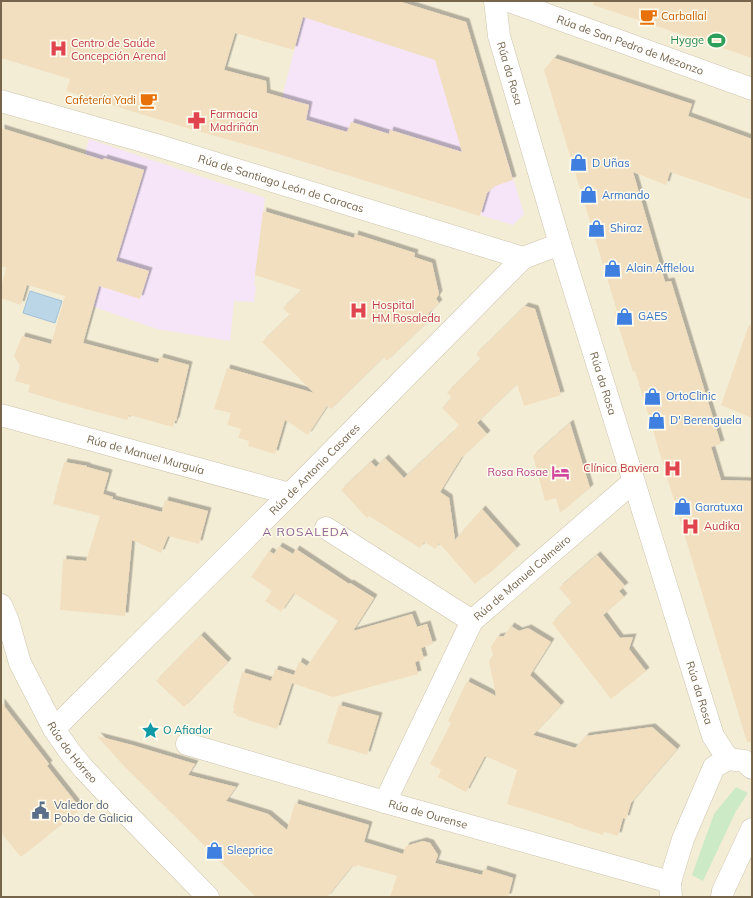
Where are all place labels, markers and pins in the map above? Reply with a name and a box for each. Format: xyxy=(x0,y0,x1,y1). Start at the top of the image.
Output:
cafe icon: Carballal xyxy=(638,6,658,26)
place label: Carballal xyxy=(661,9,707,23)
sports icon: Hygge xyxy=(707,30,727,50)
place label: Hygge xyxy=(671,33,704,47)
place label: Centro de Saúde Concepción Arenal xyxy=(71,36,166,63)
hospital icon: Centro de Saúde Concepción Arenal xyxy=(48,39,68,59)
cafe icon: Cafetería Yadi xyxy=(139,90,159,110)
place label: Cafetería Yadi xyxy=(65,93,136,107)
place label: Farmacia Madriñán xyxy=(210,107,259,134)
pharmacy icon: Farmacia Madriñán xyxy=(187,110,207,130)
shop icon: D Uñas xyxy=(569,153,589,173)
place label: D Uñas xyxy=(592,156,630,170)
shop icon: Armando xyxy=(579,185,599,205)
place label: Armando xyxy=(602,188,650,202)
shop icon: Shiraz xyxy=(587,218,607,238)
place label: Shiraz xyxy=(610,221,642,235)
shop icon: Alain Afflelou xyxy=(603,258,623,278)
place label: Alain Afflelou xyxy=(626,261,694,275)
place label: Hospital HM Rosaleda xyxy=(372,298,440,325)
hospital icon: Hospital HM Rosaleda xyxy=(349,301,369,321)
shop icon: GAES xyxy=(615,306,635,326)
place label: GAES xyxy=(638,309,667,323)
shop icon: OrtoClinic xyxy=(643,386,663,406)
place label: OrtoClinic xyxy=(666,389,717,403)
shop icon: D' Berenguela xyxy=(647,410,667,430)
place label: D' Berenguela xyxy=(670,413,742,427)
hospital icon: Clínica Baviera xyxy=(662,458,682,478)
place label: Clínica Baviera xyxy=(583,461,659,475)
hotel icon: Rosa Rosae xyxy=(551,462,571,482)
place label: Rosa Rosae xyxy=(487,465,548,479)
shop icon: Garatuxa xyxy=(672,497,692,517)
place label: Garatuxa xyxy=(695,500,743,514)
hospital icon: Audika xyxy=(681,516,701,536)
place label: Audika xyxy=(704,519,740,533)
place icon: O Afiador xyxy=(140,720,160,740)
place label: O Afiador xyxy=(163,723,212,737)
place label: Valedor do Pobo de Galicia xyxy=(54,798,133,825)
public building icon: Valedor do Pobo de Galicia xyxy=(31,801,51,821)
shop icon: Sleeprice xyxy=(204,840,224,860)
place label: Sleeprice xyxy=(227,843,273,857)

